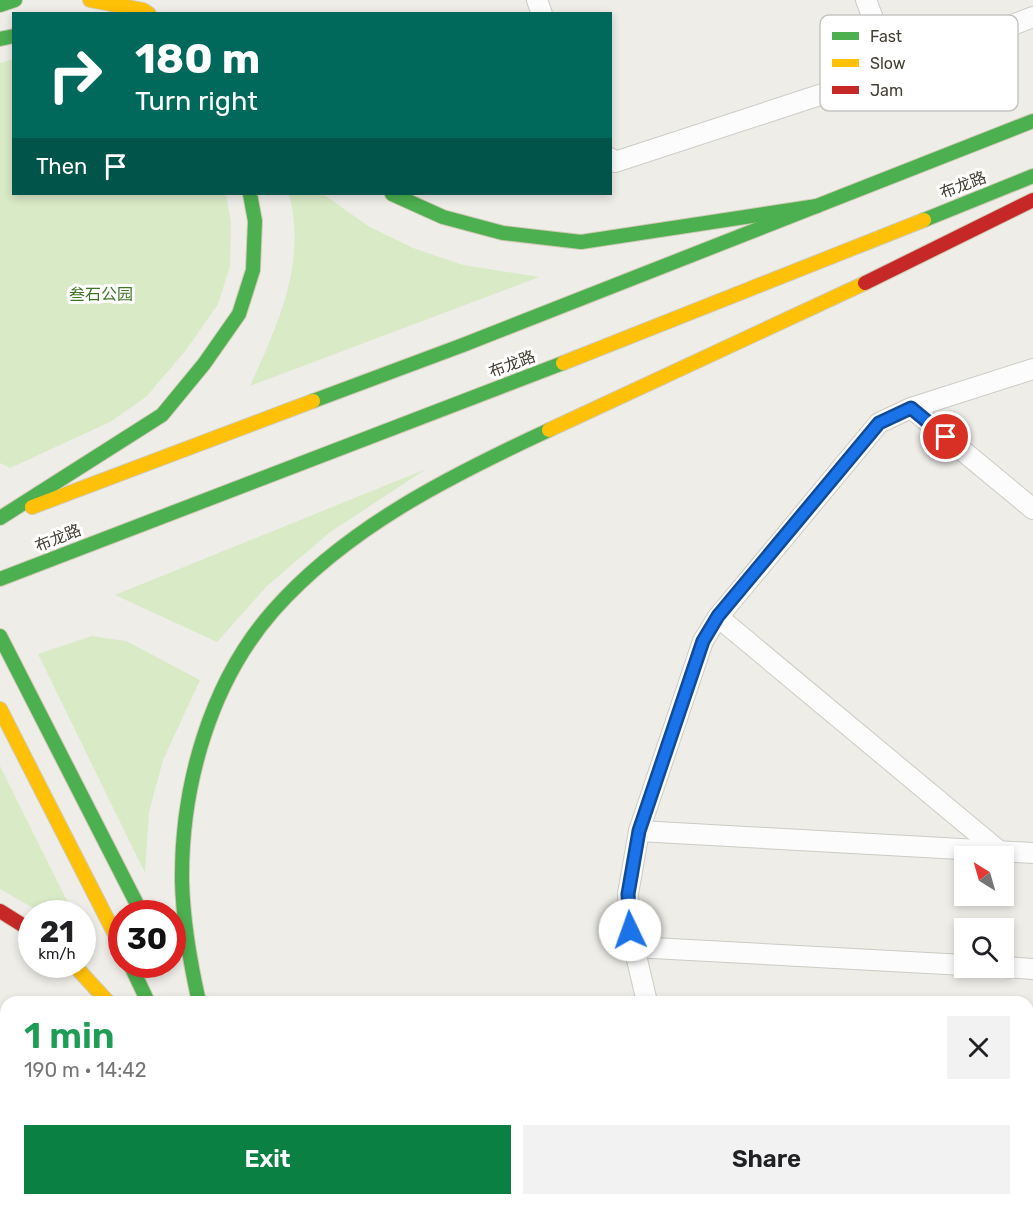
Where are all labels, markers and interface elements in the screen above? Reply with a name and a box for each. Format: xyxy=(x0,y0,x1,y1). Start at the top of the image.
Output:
legend xyxy=(820,15,1018,111)
text: Fast xyxy=(870,27,902,46)
text: 180 m xyxy=(135,34,260,84)
icon: right xyxy=(36,36,114,114)
text: Slow xyxy=(870,54,906,73)
text: Jam xyxy=(870,81,903,100)
text: Turn right xyxy=(135,85,258,117)
icon: arrive xyxy=(99,150,132,183)
text: Then xyxy=(36,153,87,180)
street label: 布龙路 xyxy=(937,168,989,202)
park label: 叁石公园 xyxy=(69,285,133,304)
street label: 布龙路 xyxy=(486,347,538,381)
pin xyxy=(920,411,971,462)
icon: arrive xyxy=(929,420,962,453)
street label: 布龙路 xyxy=(32,520,84,556)
north arrow xyxy=(954,846,1014,906)
map controls xyxy=(954,846,1014,978)
position arrow xyxy=(598,898,662,962)
speed limit sign: 30 xyxy=(108,900,186,978)
text: 21 xyxy=(40,914,74,950)
button: search xyxy=(954,918,1014,978)
text: km/h xyxy=(38,945,76,963)
text: 1 min xyxy=(24,1014,115,1057)
button: close xyxy=(947,1016,1010,1079)
text: 190 m · 14:42 xyxy=(24,1058,146,1082)
button: Exit xyxy=(24,1125,511,1194)
button: Share xyxy=(523,1125,1010,1194)

